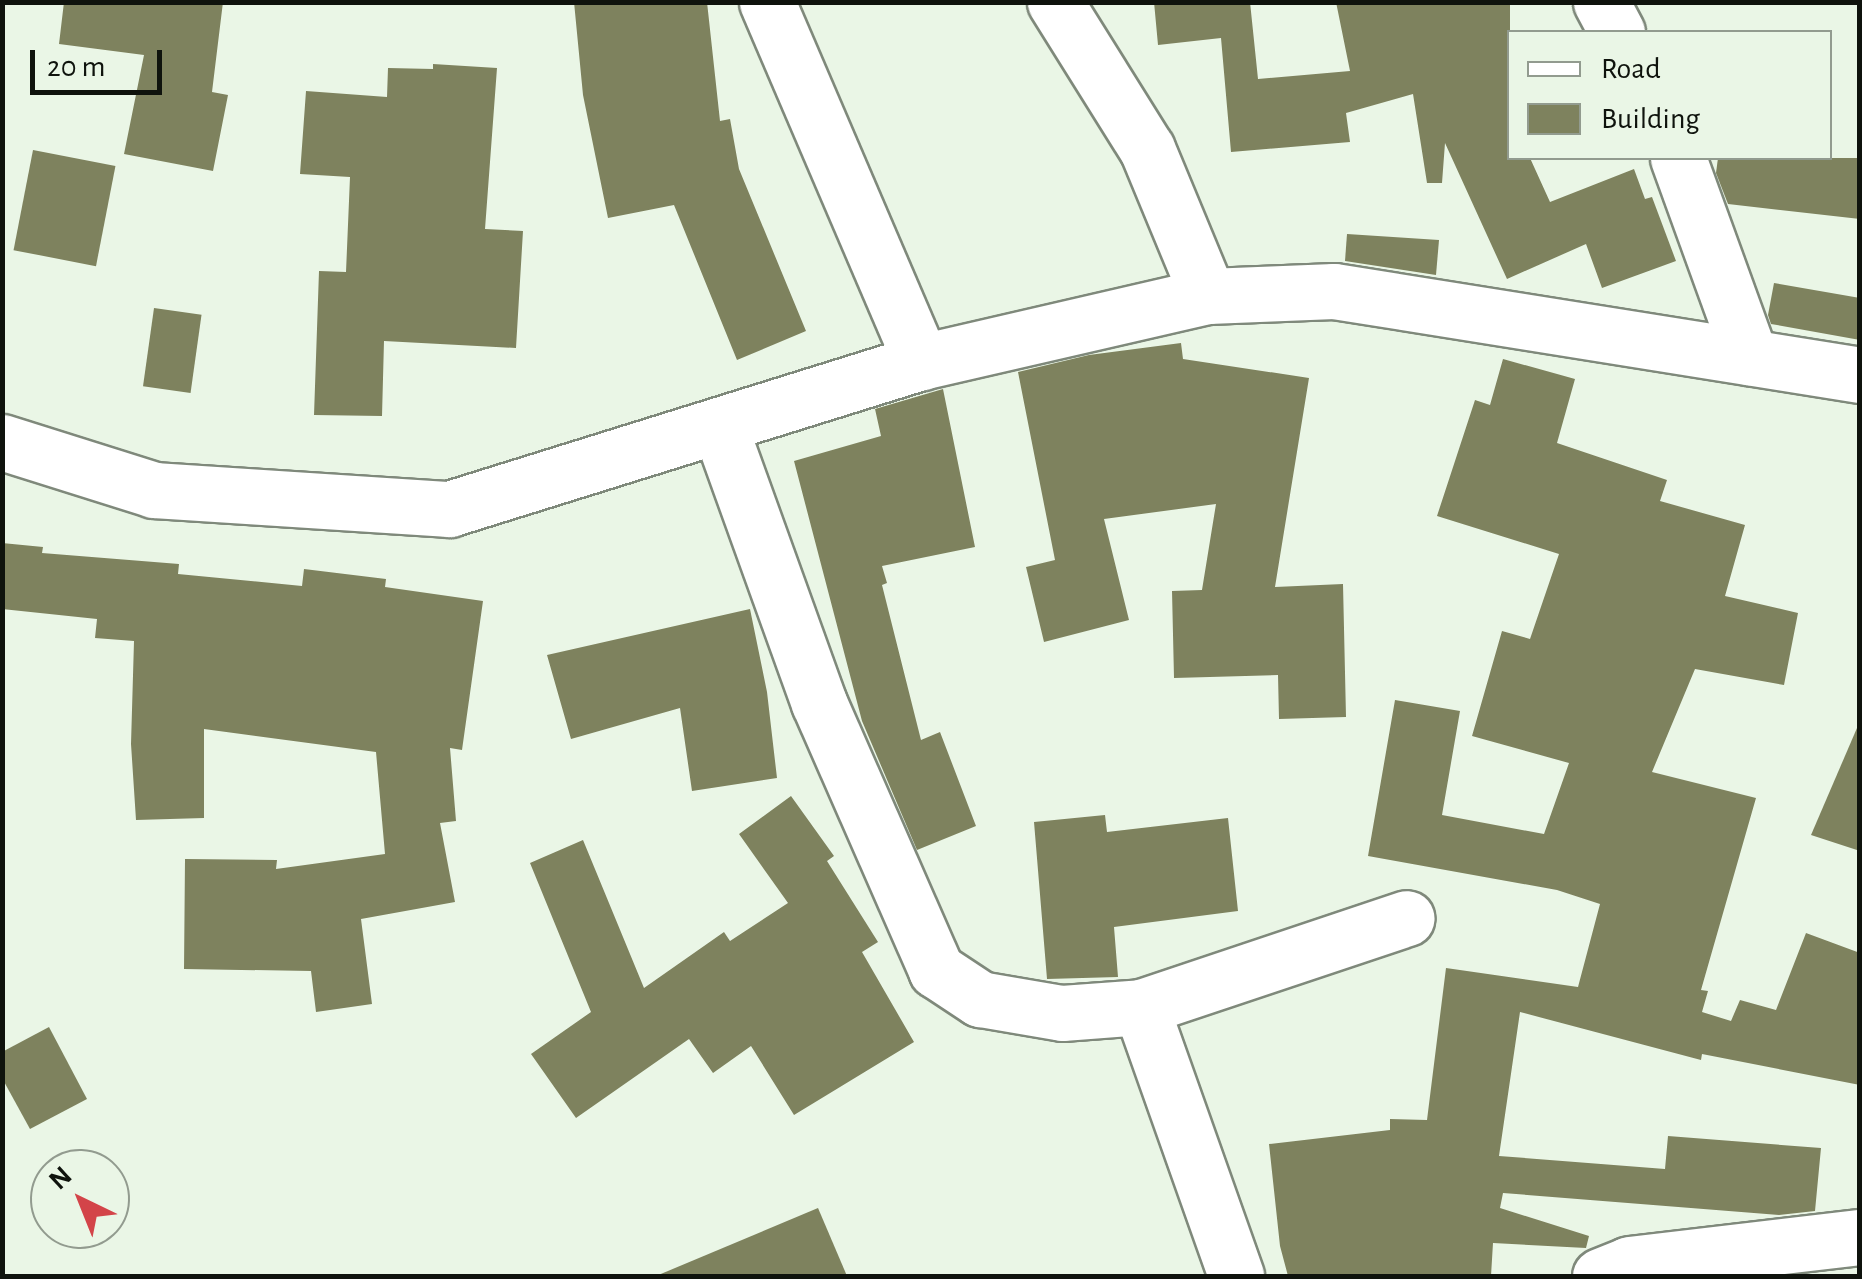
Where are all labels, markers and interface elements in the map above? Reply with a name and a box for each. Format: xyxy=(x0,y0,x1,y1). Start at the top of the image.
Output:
scale bar xyxy=(35,30,168,92)
legend xyxy=(1507,30,1832,160)
text: 20 m xyxy=(47,52,105,82)
text: Road xyxy=(1601,54,1661,84)
text: Building xyxy=(1601,104,1700,134)
north arrow xyxy=(30,1149,130,1249)
text: N xyxy=(44,1162,78,1195)

